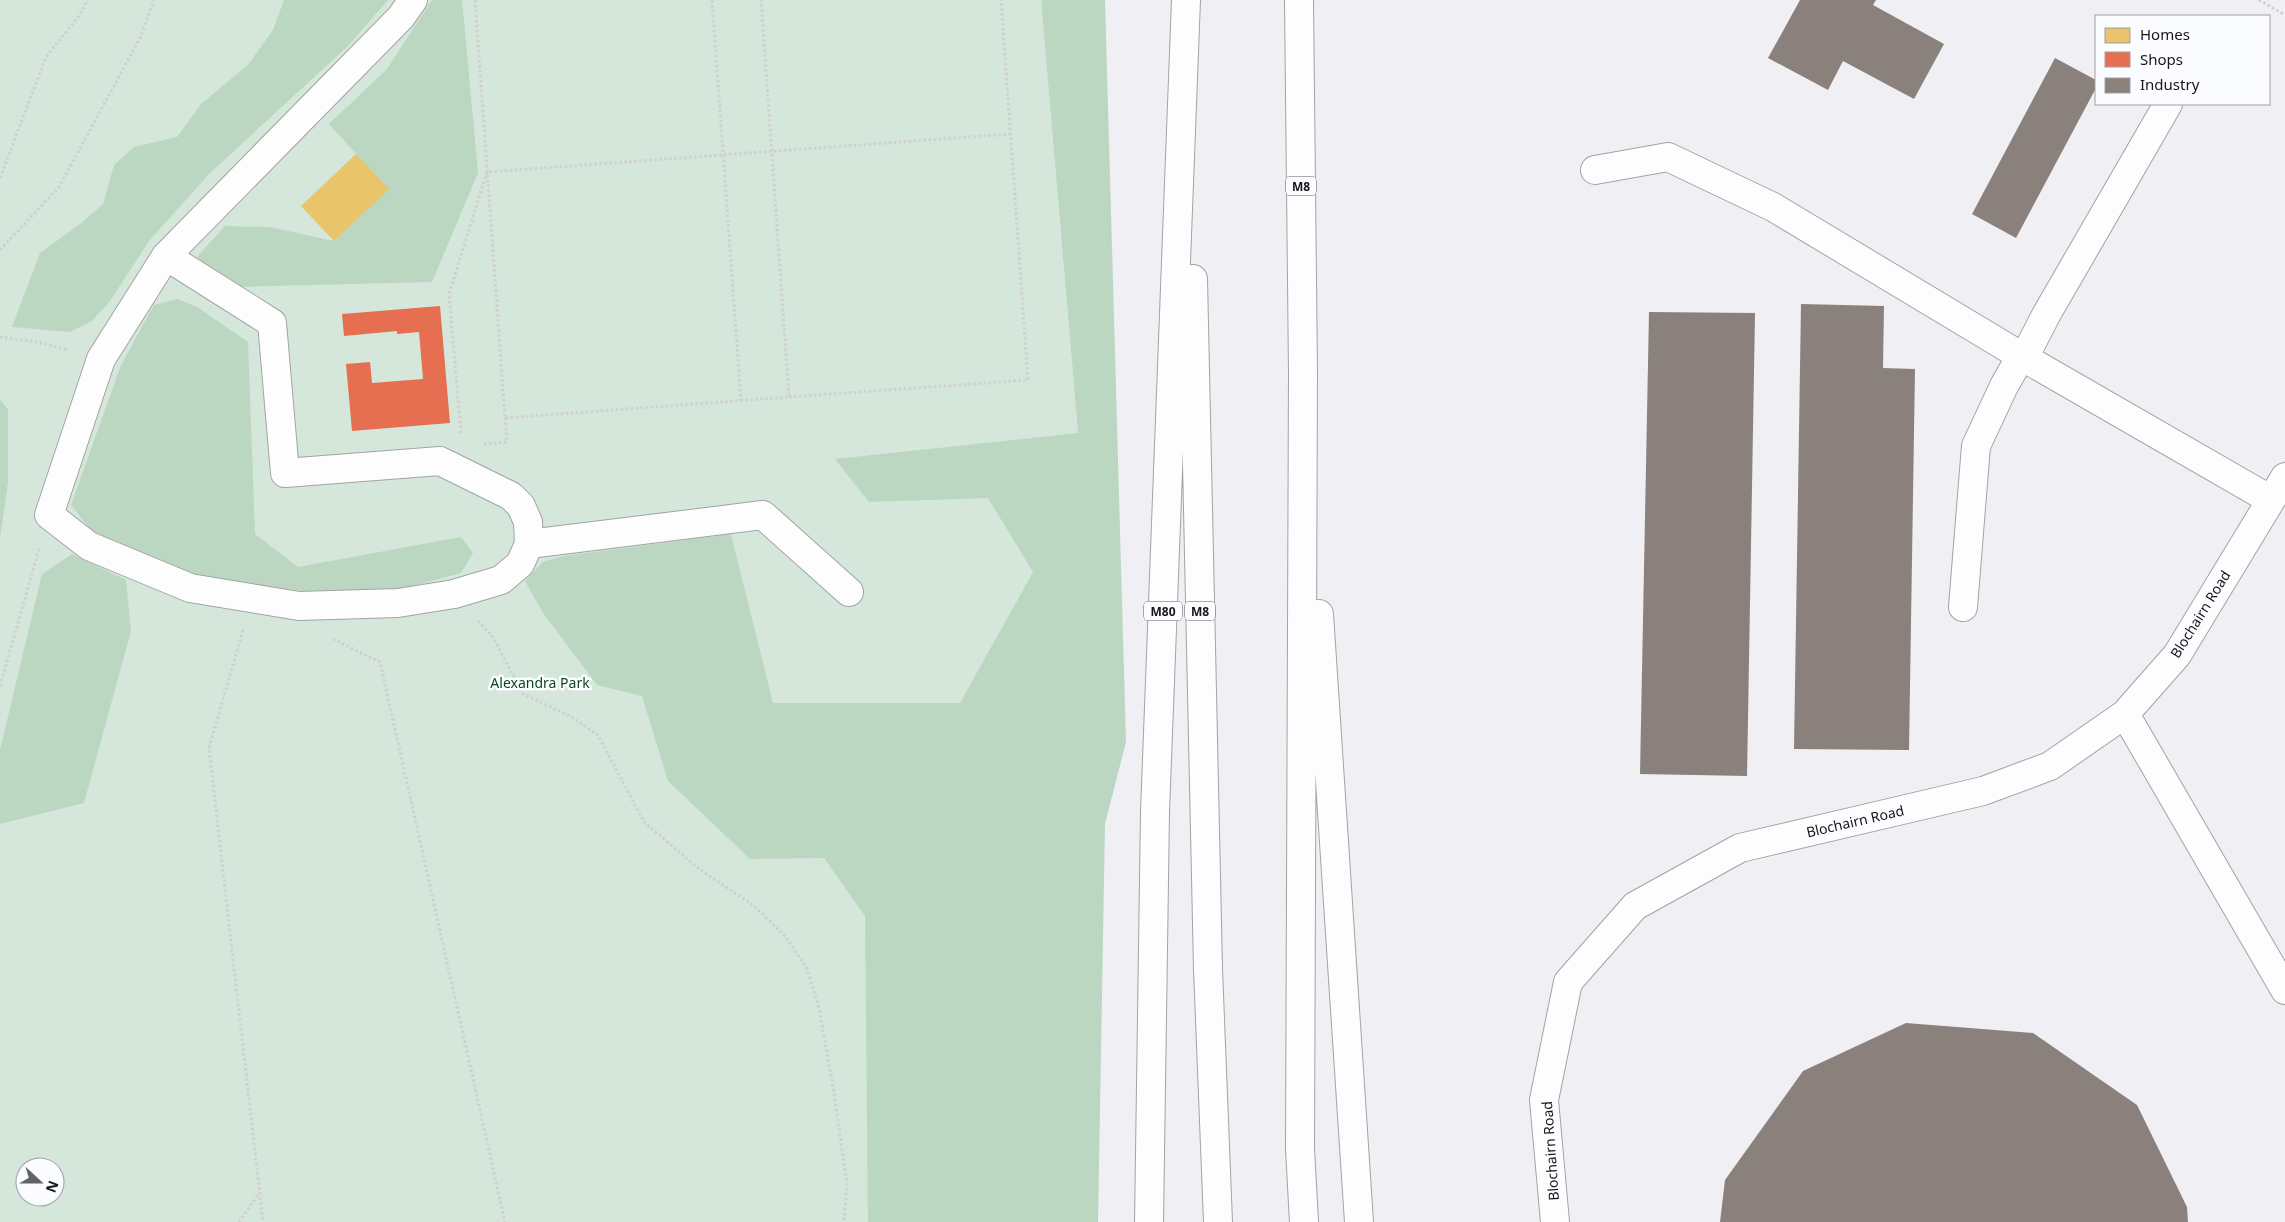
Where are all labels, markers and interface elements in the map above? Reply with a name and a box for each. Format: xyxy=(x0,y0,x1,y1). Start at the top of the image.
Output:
legend xyxy=(2095,15,2270,105)
text: Homes xyxy=(2140,24,2190,44)
text: Shops xyxy=(2140,49,2183,69)
text: Industry xyxy=(2140,74,2200,94)
road number: M8 xyxy=(1286,177,1316,196)
street label: Blochairn Road xyxy=(2166,567,2234,661)
road number: M80 xyxy=(1144,602,1182,620)
road number: M8 xyxy=(1185,602,1215,620)
park label: Alexandra Park xyxy=(490,673,590,692)
street label: Blochairn Road xyxy=(1804,801,1906,841)
street label: Blochairn Road xyxy=(1537,1101,1563,1201)
north arrow xyxy=(15,1157,65,1207)
text: N xyxy=(42,1178,64,1196)

